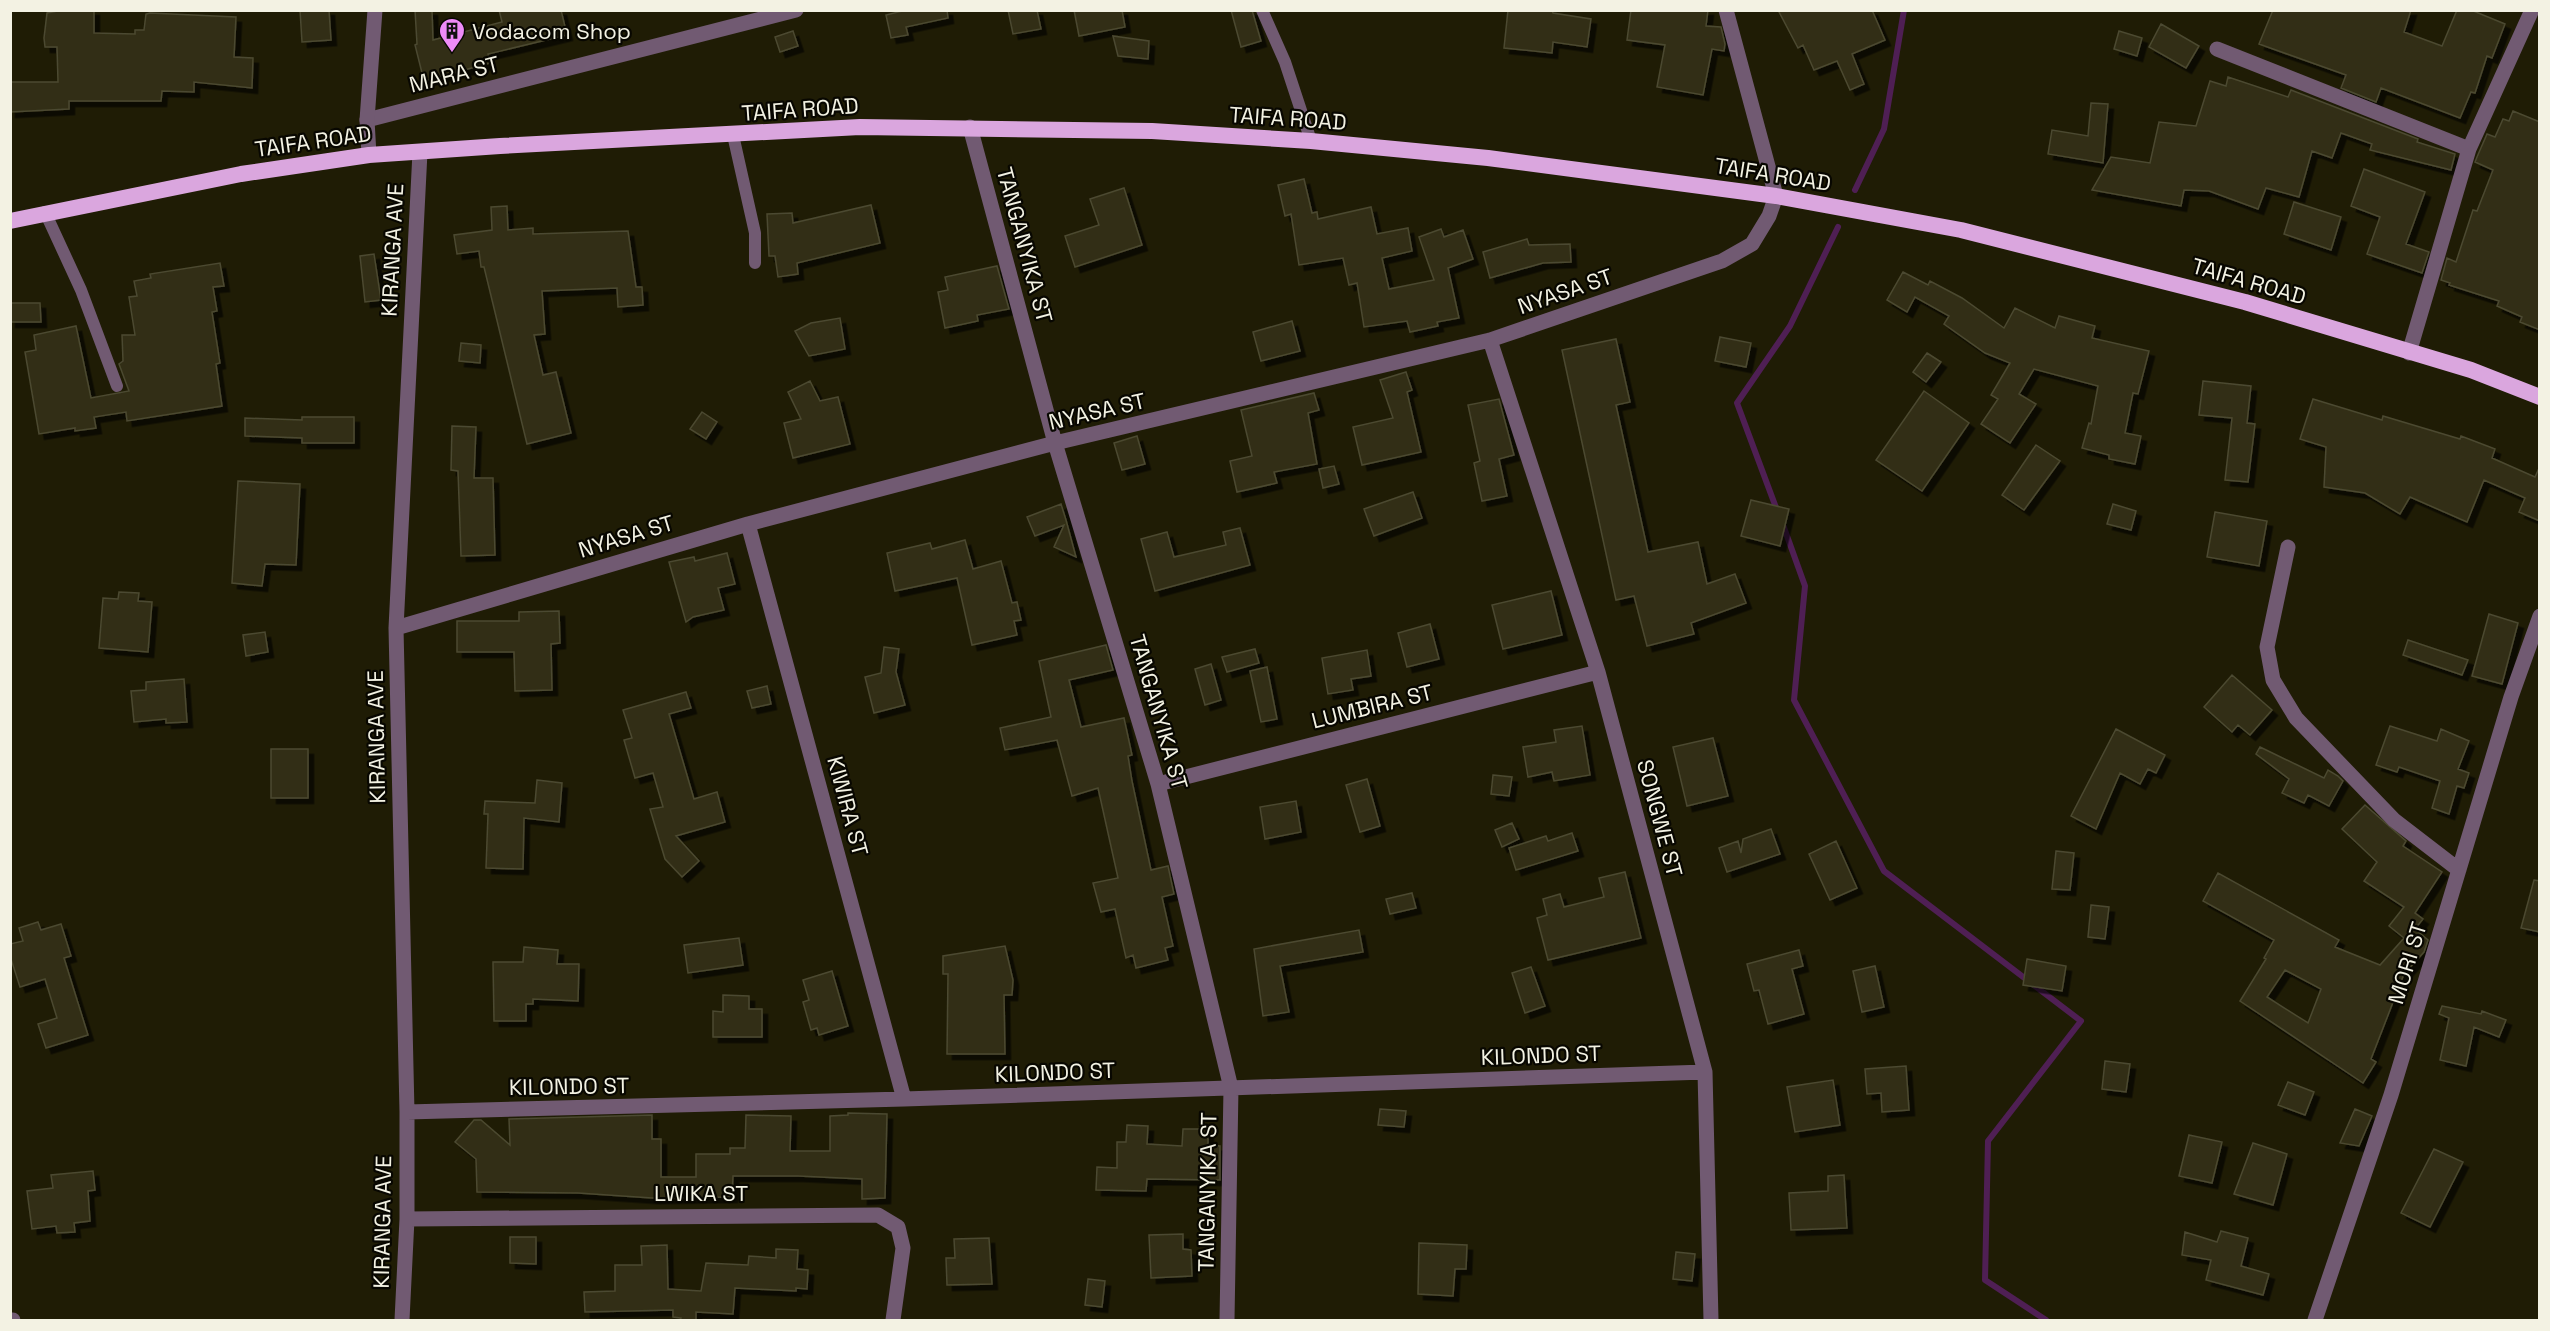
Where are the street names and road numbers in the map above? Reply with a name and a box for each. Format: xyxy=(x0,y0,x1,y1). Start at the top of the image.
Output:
street label: MARA ST xyxy=(406,49,502,99)
street label: TAIFA ROAD xyxy=(740,91,860,127)
street label: TAIFA ROAD xyxy=(1228,100,1348,136)
street label: TAIFA ROAD xyxy=(253,119,373,163)
street label: TAIFA ROAD xyxy=(1713,151,1833,197)
street label: TANGANYIKA ST xyxy=(991,164,1059,326)
street label: KIRANGA AVE xyxy=(375,183,409,317)
street label: TAIFA ROAD xyxy=(2189,251,2309,311)
street label: NYASA ST xyxy=(1514,262,1616,320)
street label: NYASA ST xyxy=(1046,386,1148,436)
street label: NYASA ST xyxy=(575,508,677,564)
street label: TANGANYIKA ST xyxy=(1124,631,1195,793)
street label: KIRANGA AVE xyxy=(361,670,391,804)
street label: LUMBIRA ST xyxy=(1308,677,1436,735)
street label: KIWIRA ST xyxy=(821,753,875,859)
street label: SONGWE ST xyxy=(1631,756,1689,880)
street label: MORI ST xyxy=(2381,918,2433,1007)
street label: KILONDO ST xyxy=(1480,1039,1602,1071)
street label: KILONDO ST xyxy=(994,1056,1116,1088)
street label: KILONDO ST xyxy=(509,1071,629,1101)
street label: TANGANYIKA ST xyxy=(1192,1112,1222,1272)
street label: KIRANGA AVE xyxy=(367,1155,397,1289)
street label: LWIKA ST xyxy=(654,1179,748,1207)

